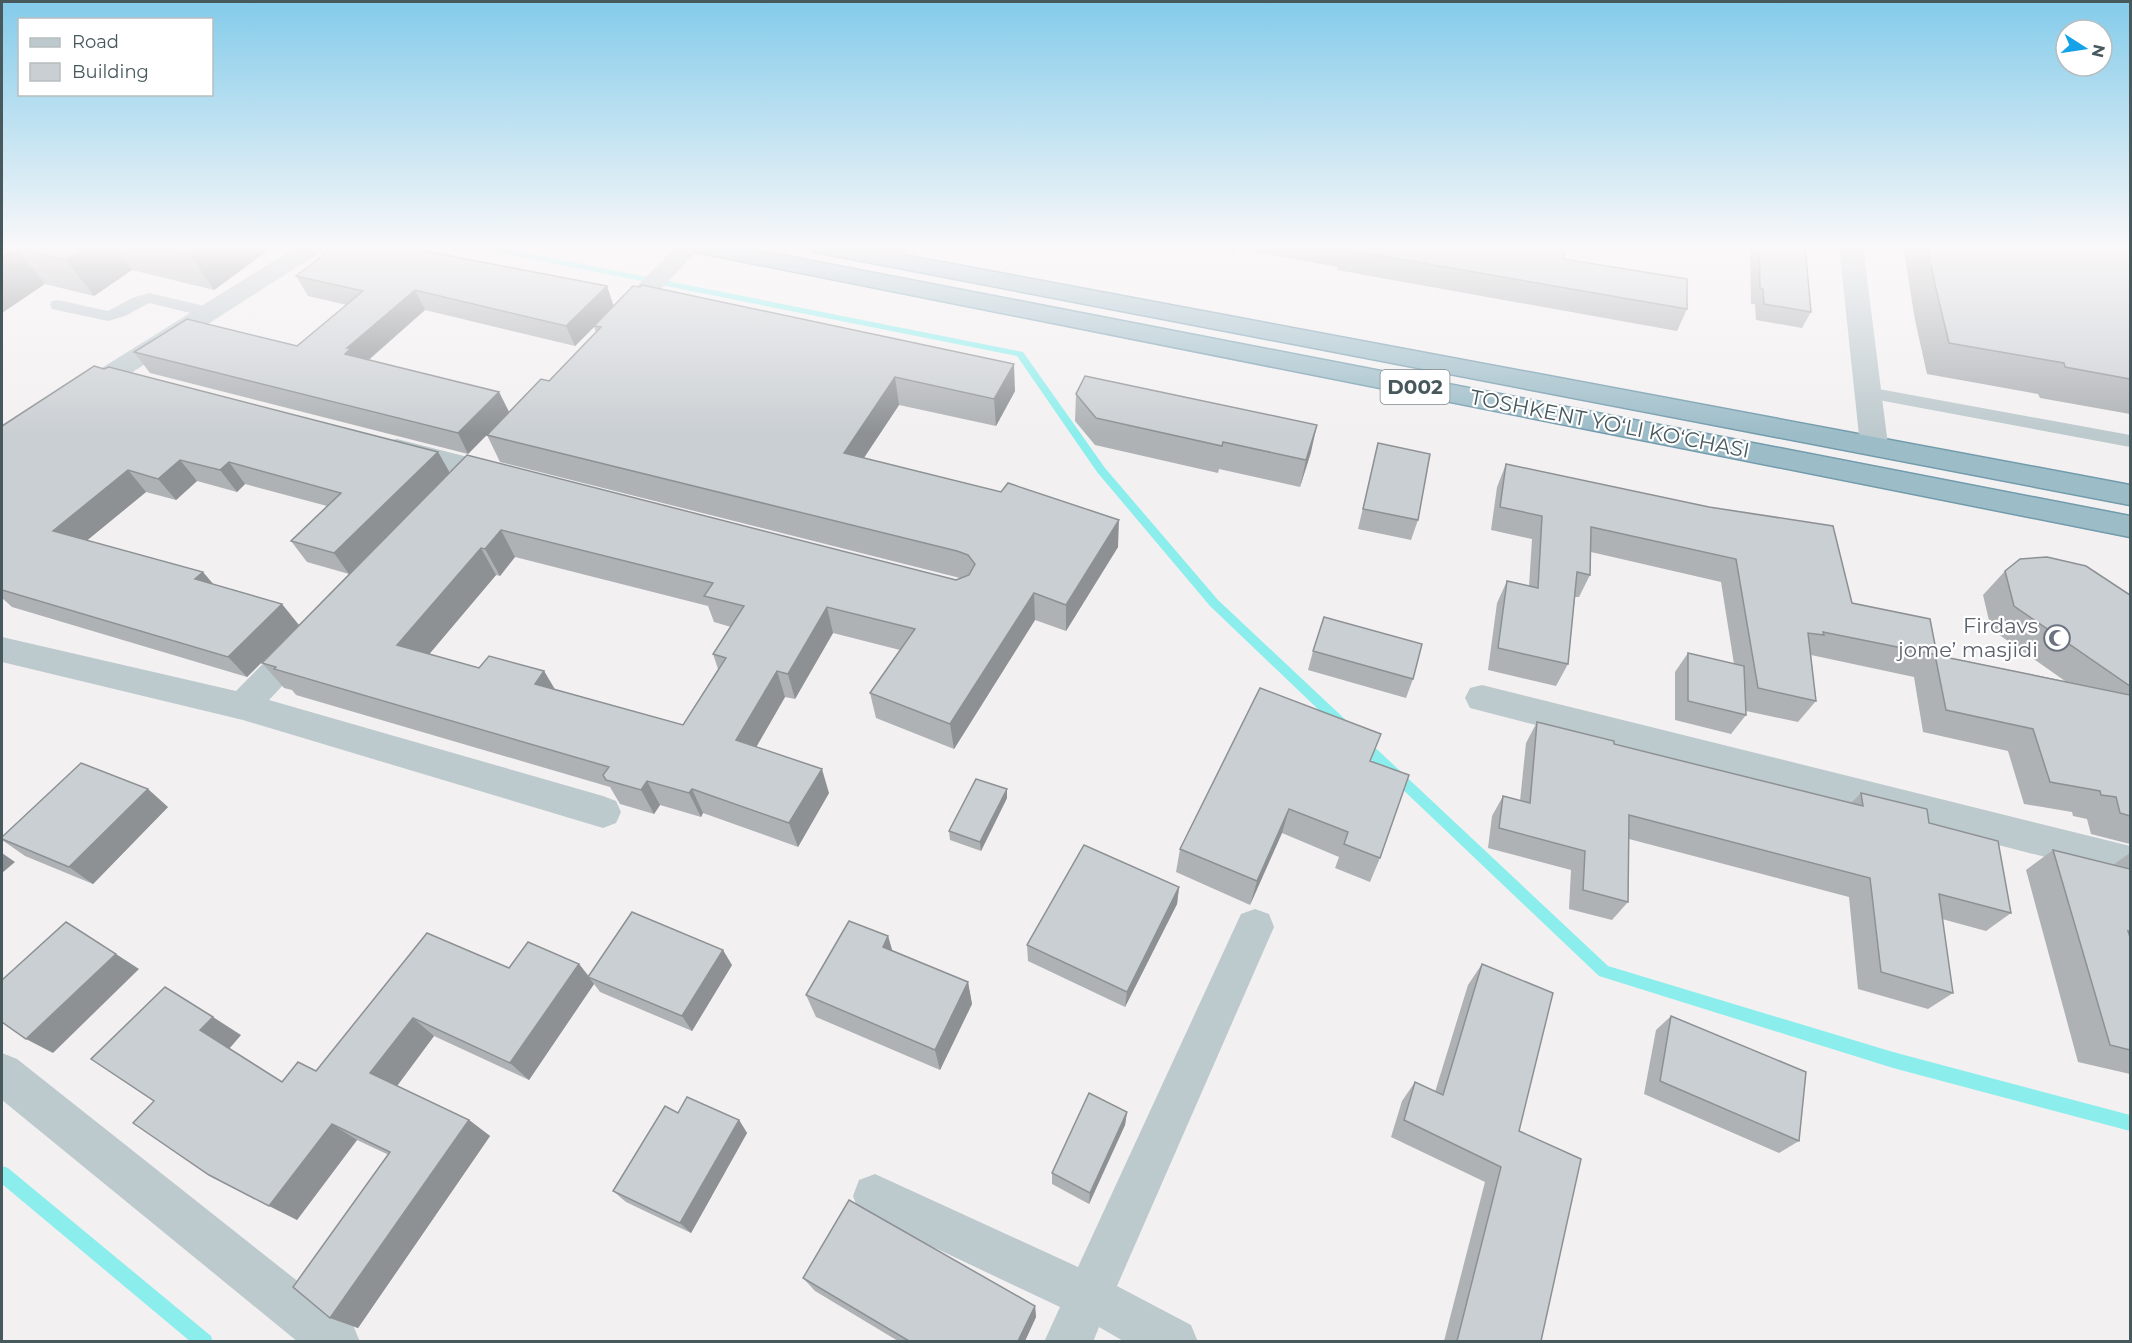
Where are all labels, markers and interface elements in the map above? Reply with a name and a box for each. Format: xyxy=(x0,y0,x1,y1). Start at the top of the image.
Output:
legend xyxy=(18,18,213,96)
north arrow xyxy=(2054,18,2114,78)
text: Road xyxy=(72,31,119,53)
text: N xyxy=(2088,43,2109,59)
text: Building xyxy=(72,61,149,83)
road number: D002 xyxy=(1380,370,1450,404)
street label: TOSHKENT YO‘LI KO‘CHASI xyxy=(1468,384,1752,463)
place label: Firdavs jome’ masjidi xyxy=(1896,613,2038,662)
mosque icon: Firdavs jome’ masjidi xyxy=(2042,623,2072,653)

